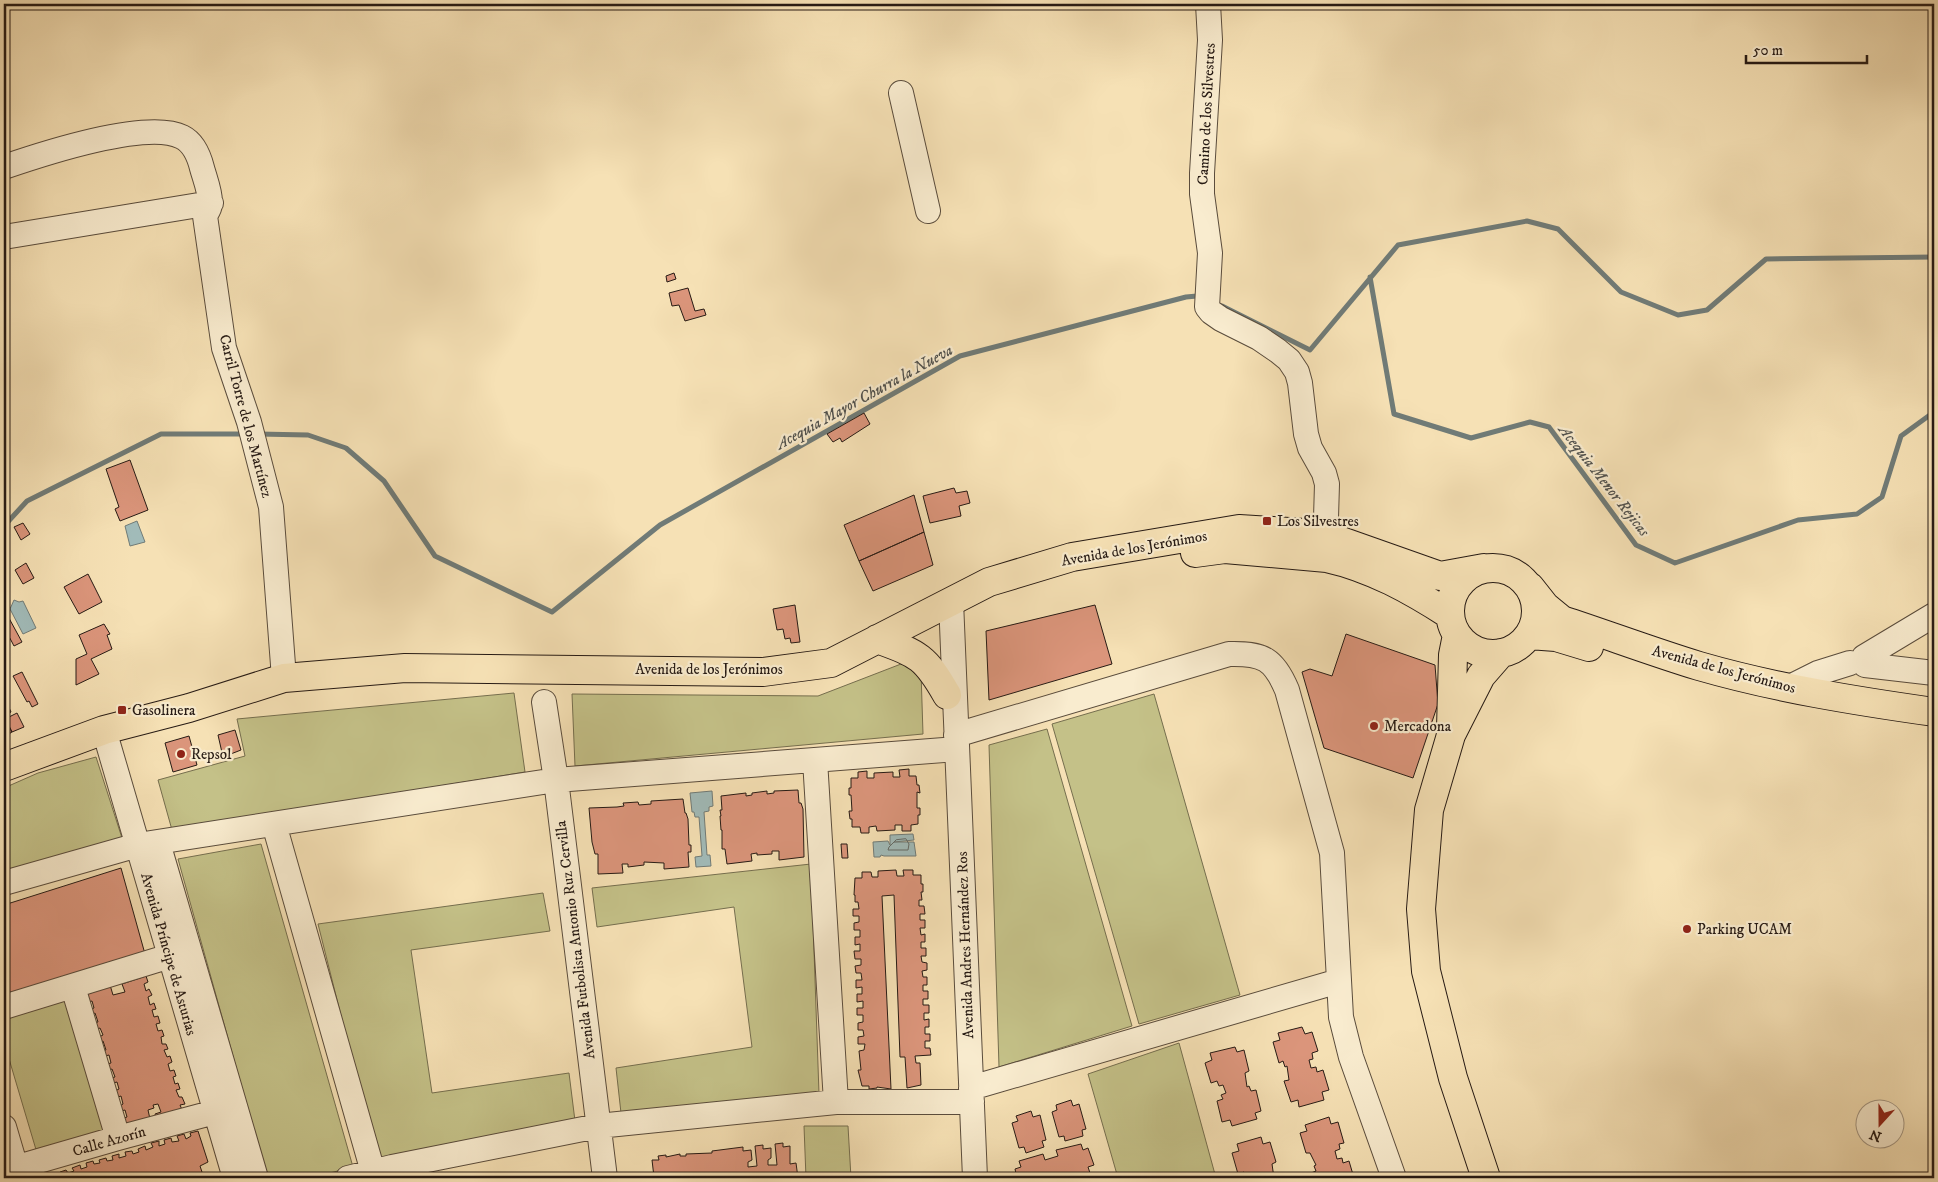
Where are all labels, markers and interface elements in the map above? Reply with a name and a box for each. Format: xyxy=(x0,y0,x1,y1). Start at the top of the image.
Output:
scale bar xyxy=(1746,32,1867,64)
text: 50 m xyxy=(1753,41,1783,60)
street label: Camino de los Silvestres xyxy=(1193,43,1220,186)
street label: Carril Torre de los Martínez xyxy=(215,332,277,500)
water label: Acequia Mayor Churra la Nueva xyxy=(771,340,956,455)
water label: Acequia Menor Rejicas xyxy=(1553,419,1655,541)
place label: Los Silvestres xyxy=(1277,512,1359,531)
marker: Los Silvestres xyxy=(1261,515,1273,527)
street label: Avenida de los Jerónimos xyxy=(1060,526,1208,571)
street label: Avenida de los Jerónimos xyxy=(1650,641,1798,698)
street label: Avenida de los Jerónimos xyxy=(635,660,783,679)
place label: Gasolinera xyxy=(132,701,196,720)
marker: Gasolinera xyxy=(116,704,128,716)
place label: Mercadona xyxy=(1384,717,1452,736)
marker: Mercadona xyxy=(1368,720,1380,732)
place label: Repsol xyxy=(191,745,232,764)
marker: Repsol xyxy=(175,748,187,760)
street label: Avenida Futbolista Antonio Ruz Cervilla xyxy=(551,819,600,1060)
street label: Avenida Andres Hernández Ros xyxy=(953,851,978,1039)
street label: Avenida Príncipe de Asturias xyxy=(136,871,201,1038)
place label: Parking UCAM xyxy=(1697,920,1792,939)
marker: Parking UCAM xyxy=(1681,923,1693,935)
north arrow xyxy=(1856,1100,1906,1150)
street label: Calle Azorín xyxy=(70,1122,148,1161)
text: N xyxy=(1867,1125,1884,1146)

